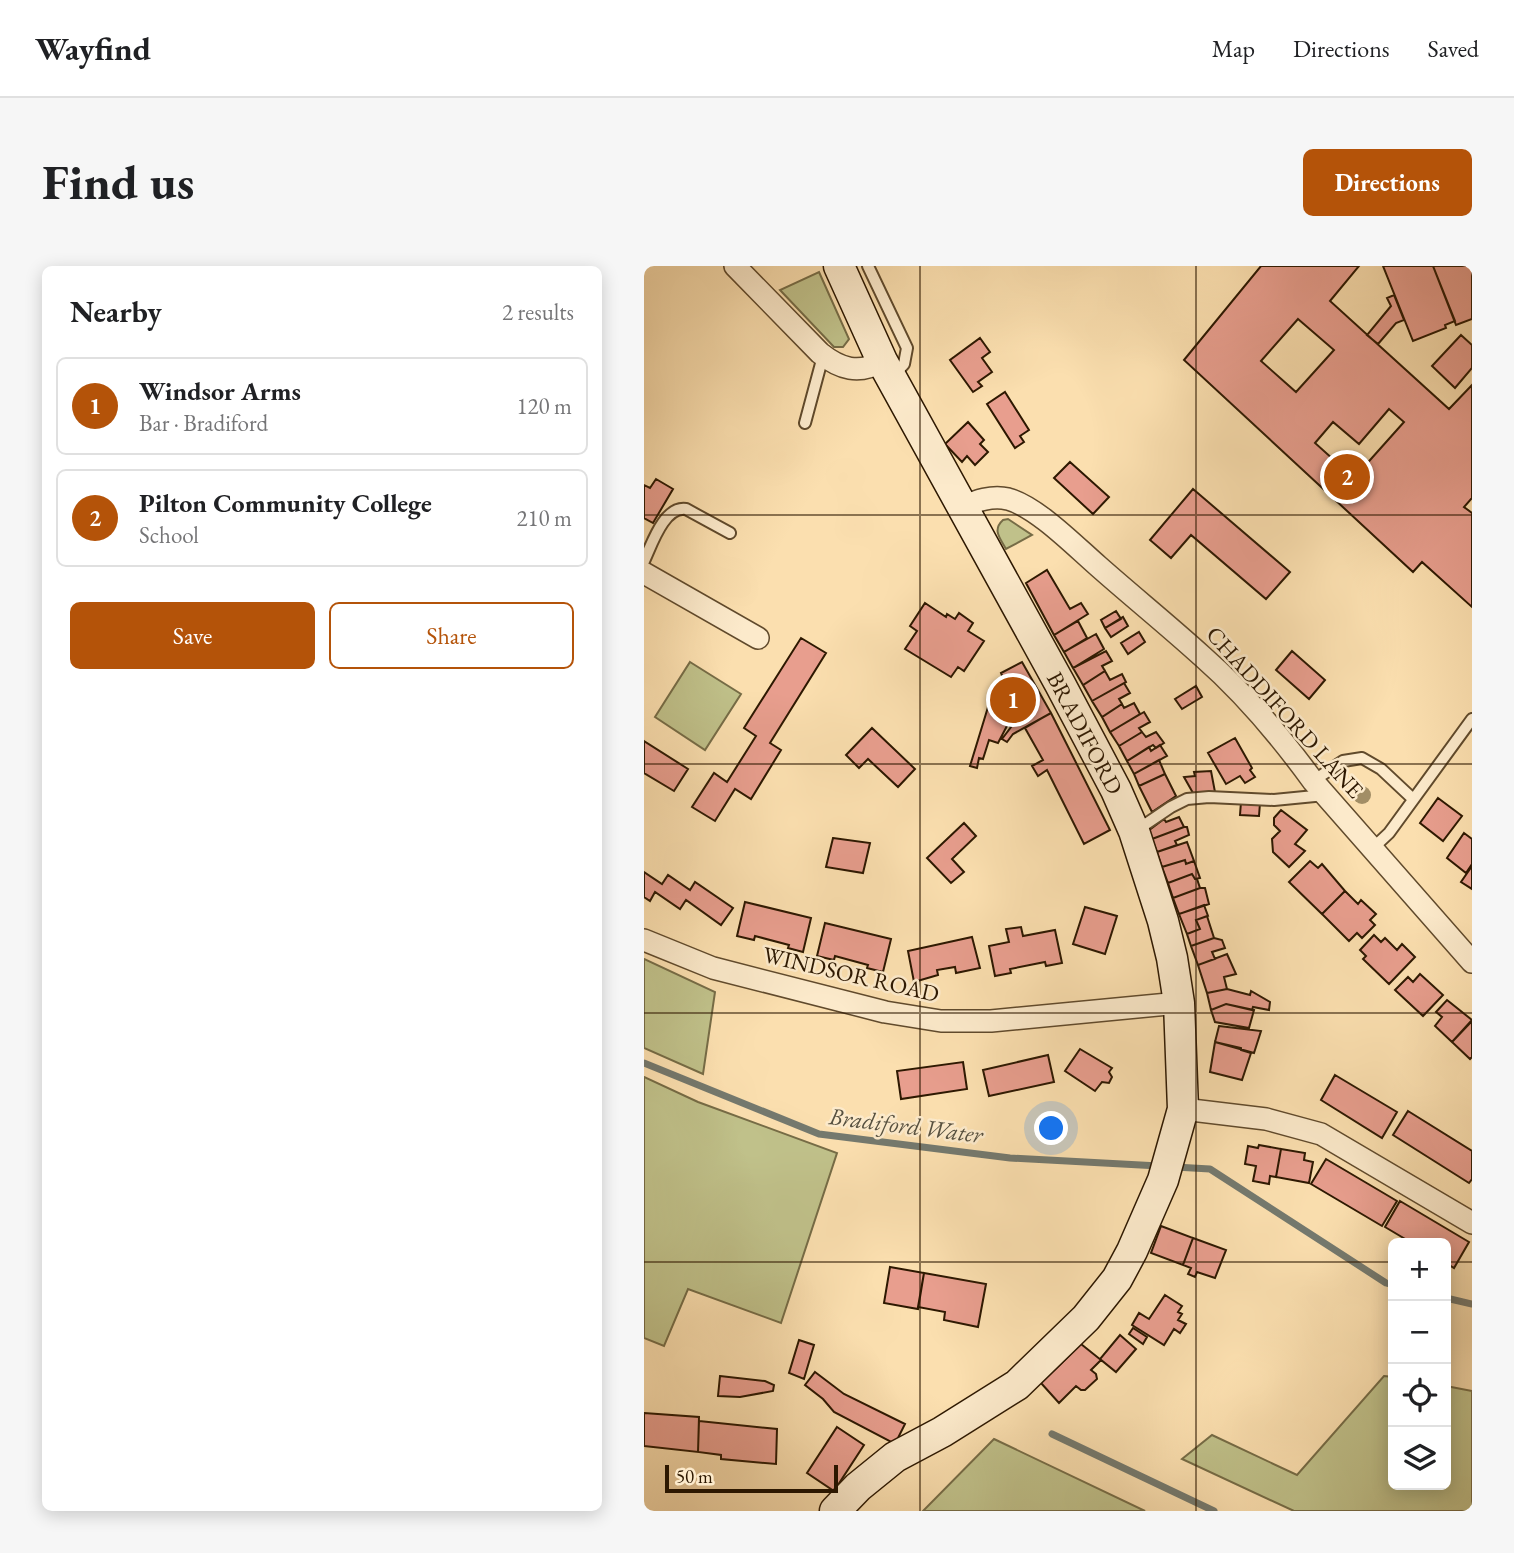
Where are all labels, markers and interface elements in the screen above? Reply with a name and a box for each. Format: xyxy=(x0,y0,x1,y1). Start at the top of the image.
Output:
text: Wayfind xyxy=(35,27,151,70)
text: Map xyxy=(1212,33,1255,64)
text: Directions xyxy=(1293,33,1390,64)
text: Saved xyxy=(1428,33,1479,64)
button: Directions xyxy=(1303,149,1472,216)
text: Find us xyxy=(42,150,194,214)
text: Nearby xyxy=(70,292,162,331)
text: 2 results xyxy=(502,297,574,327)
text: Windsor Arms xyxy=(139,374,301,408)
text: 1 xyxy=(89,391,101,421)
text: 120 m xyxy=(516,391,572,421)
text: Bar · Bradiford xyxy=(139,408,268,438)
pin: 2 xyxy=(1324,451,1370,503)
text: Pilton Community College xyxy=(139,486,432,520)
text: 2 xyxy=(89,503,101,533)
text: 210 m xyxy=(516,503,572,533)
text: School xyxy=(139,520,199,550)
button: Save xyxy=(70,602,315,669)
button: Share xyxy=(329,602,574,669)
street label: CHADDIFORD LANE xyxy=(1200,620,1370,804)
street label: BRADIFORD xyxy=(1040,666,1130,800)
pin: 1 xyxy=(990,674,1036,726)
street label: WINDSOR ROAD xyxy=(760,939,942,1009)
water label: Bradiford Water xyxy=(826,1100,986,1150)
your location xyxy=(1034,1111,1068,1145)
map controls xyxy=(1388,1238,1451,1490)
button: + xyxy=(1388,1238,1451,1301)
button: − xyxy=(1388,1301,1451,1364)
button: locate xyxy=(1388,1364,1451,1427)
button: layers xyxy=(1388,1427,1451,1490)
scale bar xyxy=(665,1462,838,1494)
text: 50 m xyxy=(676,1464,713,1489)

